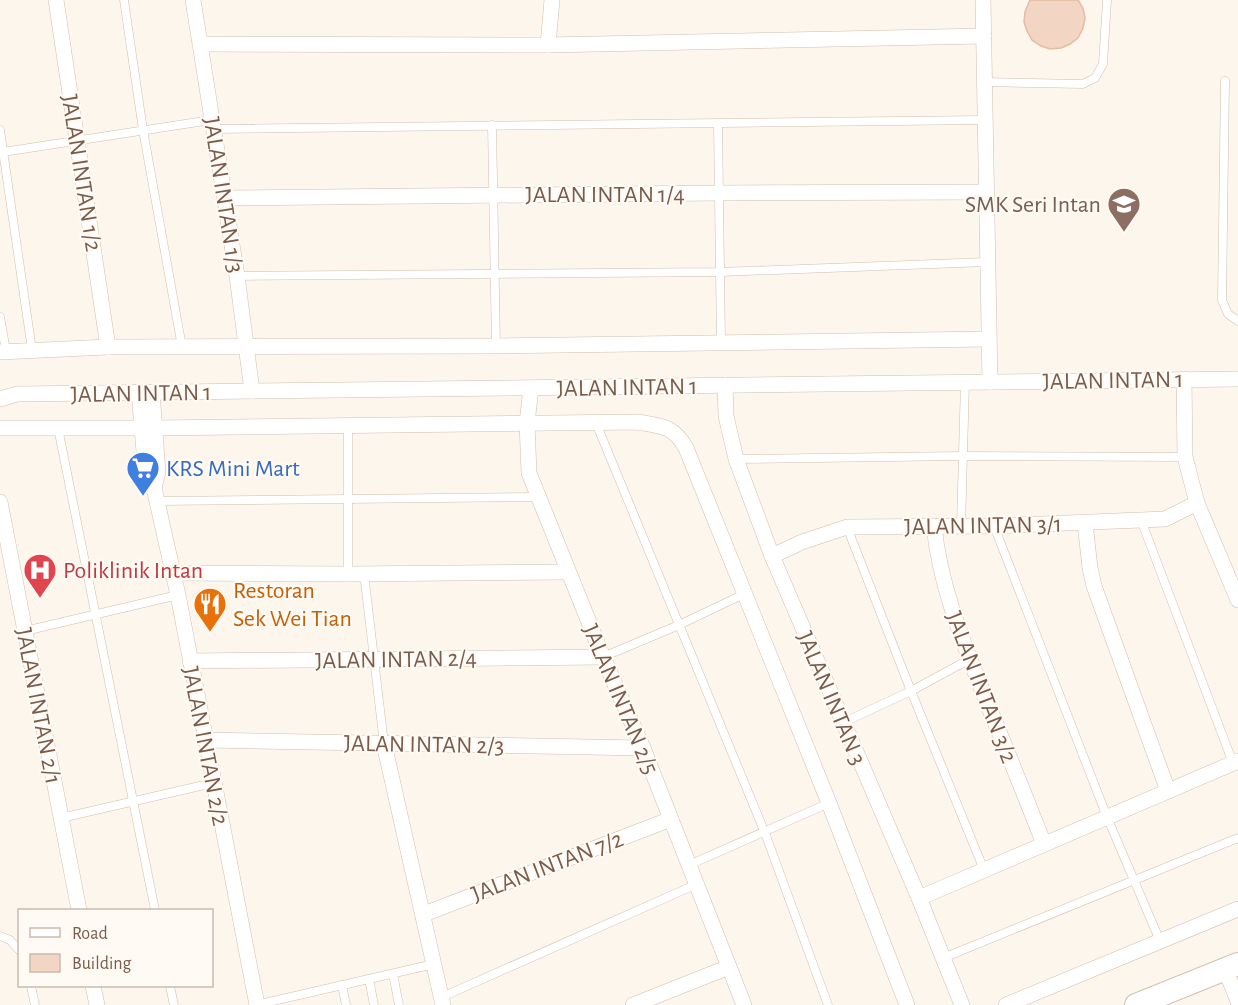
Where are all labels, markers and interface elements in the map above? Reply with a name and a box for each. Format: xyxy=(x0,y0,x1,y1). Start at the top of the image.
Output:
street label: JALAN INTAN 1/2 xyxy=(57,93,105,253)
street label: JALAN INTAN 1/3 xyxy=(199,115,247,275)
street label: JALAN INTAN 1/4 xyxy=(525,183,685,207)
school or university icon: SMK Seri Intan xyxy=(1106,186,1142,233)
place label: SMK Seri Intan xyxy=(965,193,1101,217)
street label: JALAN INTAN 1 xyxy=(1042,368,1184,394)
street label: JALAN INTAN 1 xyxy=(556,375,698,401)
street label: JALAN INTAN 1 xyxy=(70,381,212,407)
supermarket icon: KRS Mini Mart xyxy=(125,450,161,497)
place label: KRS Mini Mart xyxy=(166,457,300,481)
street label: JALAN INTAN 3/1 xyxy=(904,513,1062,539)
hospital icon: Poliklinik Intan xyxy=(22,552,58,599)
place label: Poliklinik Intan xyxy=(63,559,203,583)
place label: Restoran Sek Wei Tian xyxy=(233,579,352,631)
restaurant icon: Restoran Sek Wei Tian xyxy=(192,586,228,633)
street label: JALAN INTAN 3/2 xyxy=(941,608,1021,767)
street label: JALAN INTAN 2/5 xyxy=(578,621,662,778)
street label: JALAN INTAN 2/1 xyxy=(11,626,65,786)
street label: JALAN INTAN 3 xyxy=(792,628,870,769)
street label: JALAN INTAN 2/4 xyxy=(315,647,477,673)
street label: JALAN INTAN 2/2 xyxy=(178,665,232,828)
street label: JALAN INTAN 2/3 xyxy=(344,732,504,758)
street label: JALAN INTAN 7/2 xyxy=(468,827,627,907)
legend xyxy=(18,909,213,987)
text: Road xyxy=(72,925,108,943)
text: Building xyxy=(72,955,132,973)

